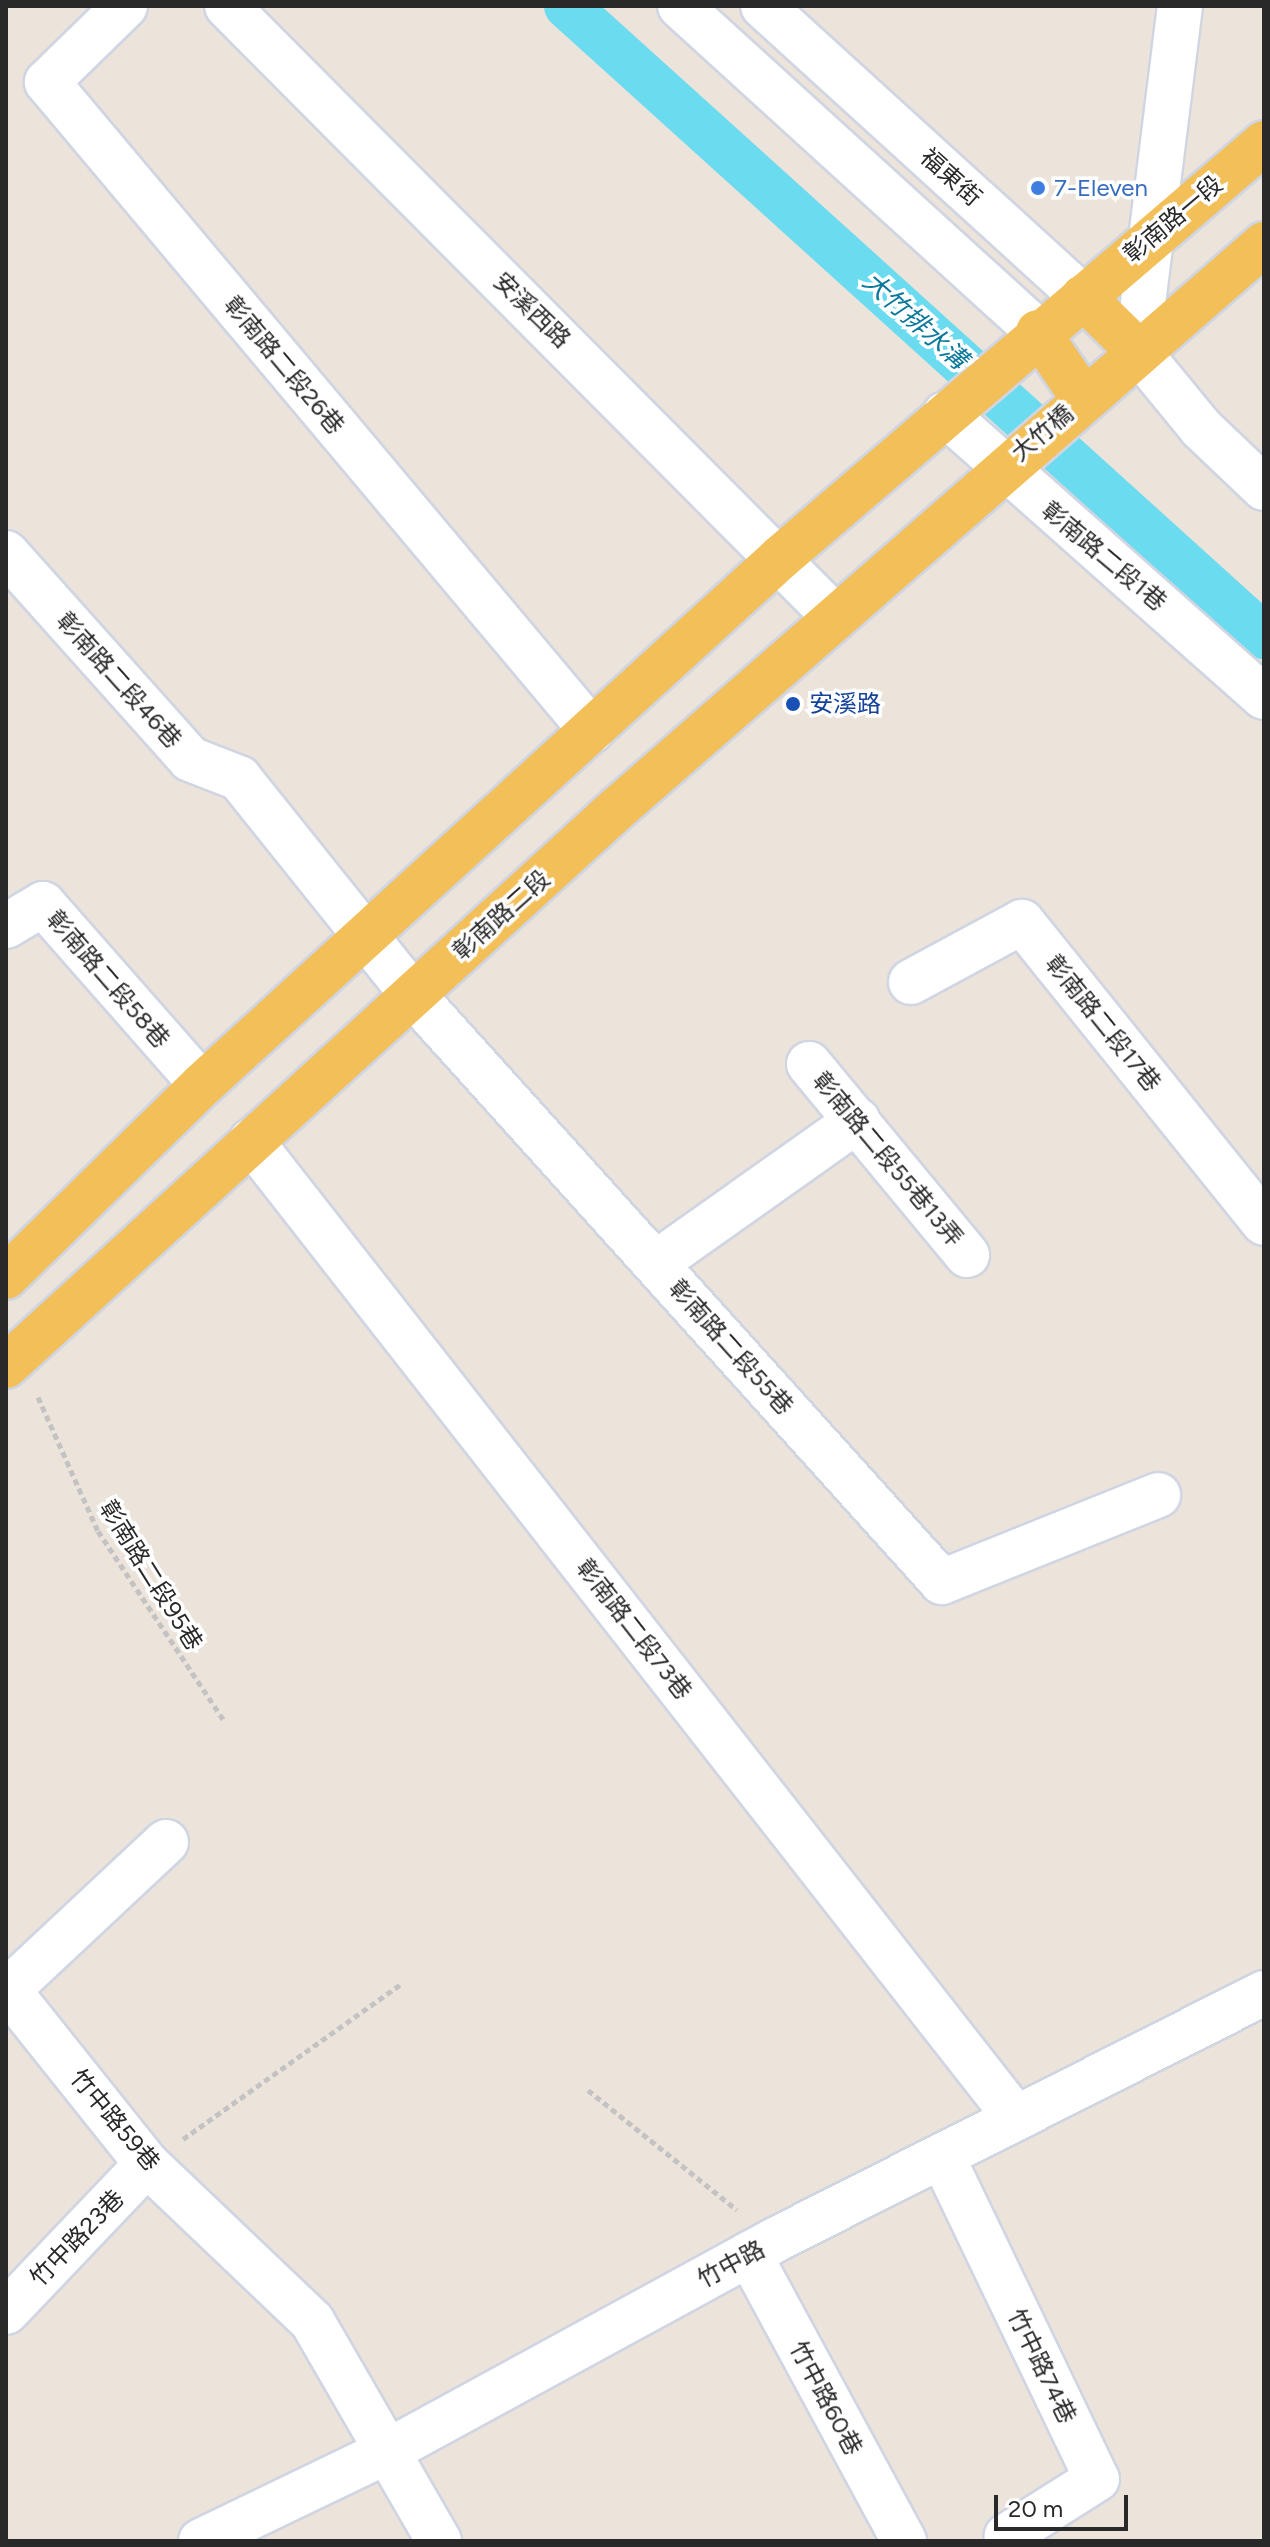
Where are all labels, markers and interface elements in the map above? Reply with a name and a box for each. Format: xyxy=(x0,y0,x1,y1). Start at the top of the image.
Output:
street label: 福東街 xyxy=(915,142,987,212)
street label: 彰南路一段 xyxy=(1118,169,1228,269)
place label: 7-Eleven xyxy=(1054,174,1148,202)
marker: 7-Eleven xyxy=(1029,179,1047,197)
street label: 安溪西路 xyxy=(487,266,577,354)
water label: 大竹排水溝 xyxy=(856,266,974,376)
street label: 彰南路二段26巷 xyxy=(218,290,350,440)
street label: 大竹橋 xyxy=(1005,399,1079,467)
street label: 彰南路二段1巷 xyxy=(1036,496,1172,616)
street label: 彰南路二段46巷 xyxy=(51,606,187,754)
place label: 安溪路 xyxy=(809,690,881,718)
marker: 安溪路 xyxy=(784,695,802,713)
street label: 彰南路二段 xyxy=(447,864,555,966)
street label: 彰南路二段58巷 xyxy=(41,904,175,1054)
street label: 彰南路二段17巷 xyxy=(1039,949,1167,1097)
street label: 彰南路二段55巷13弄 xyxy=(807,1066,969,1252)
street label: 彰南路二段55巷 xyxy=(663,1274,799,1420)
street label: 彰南路二段95巷 xyxy=(93,1495,209,1655)
street label: 彰南路二段73巷 xyxy=(570,1553,698,1705)
street label: 竹中路59巷 xyxy=(64,2063,166,2177)
street label: 竹中路23巷 xyxy=(24,2184,130,2292)
street label: 竹中路 xyxy=(692,2234,770,2294)
street label: 竹中路74巷 xyxy=(1002,2304,1082,2428)
street label: 竹中路60巷 xyxy=(784,2336,868,2460)
scale bar xyxy=(998,2479,1132,2529)
text: 20 m xyxy=(1008,2494,1063,2523)

